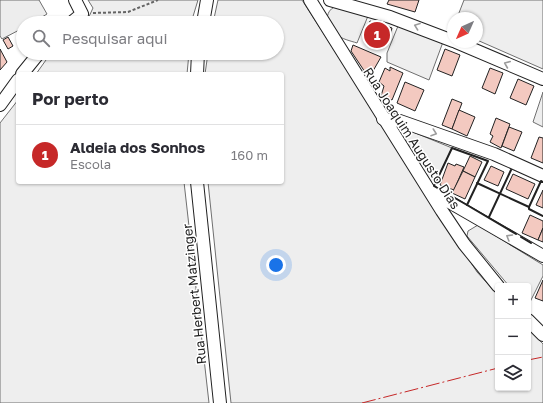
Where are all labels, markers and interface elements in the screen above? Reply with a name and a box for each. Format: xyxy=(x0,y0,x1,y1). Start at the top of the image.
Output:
north arrow xyxy=(447,12,483,48)
search box xyxy=(16,16,284,60)
pin: 1 xyxy=(364,20,390,50)
one-way arrow xyxy=(413,23,420,31)
icon: search xyxy=(30,27,52,49)
text: Pesquisar aqui xyxy=(62,29,167,47)
one-way arrow xyxy=(504,60,511,68)
street label: Rua Joaquim Augusto Dias xyxy=(360,64,464,212)
text: Por perto xyxy=(32,88,109,109)
one-way arrow xyxy=(430,128,437,136)
text: Aldeia dos Sonhos xyxy=(70,138,205,156)
text: 1 xyxy=(42,147,48,163)
text: 160 m xyxy=(231,147,268,163)
text: Escola xyxy=(70,156,111,172)
street label: Rua Herbert Matzinger xyxy=(179,223,209,365)
one-way arrow xyxy=(506,235,513,242)
your location xyxy=(266,255,286,275)
map controls xyxy=(495,283,531,391)
button: + xyxy=(495,283,531,319)
button: − xyxy=(495,319,531,355)
button: layers xyxy=(495,355,531,391)

